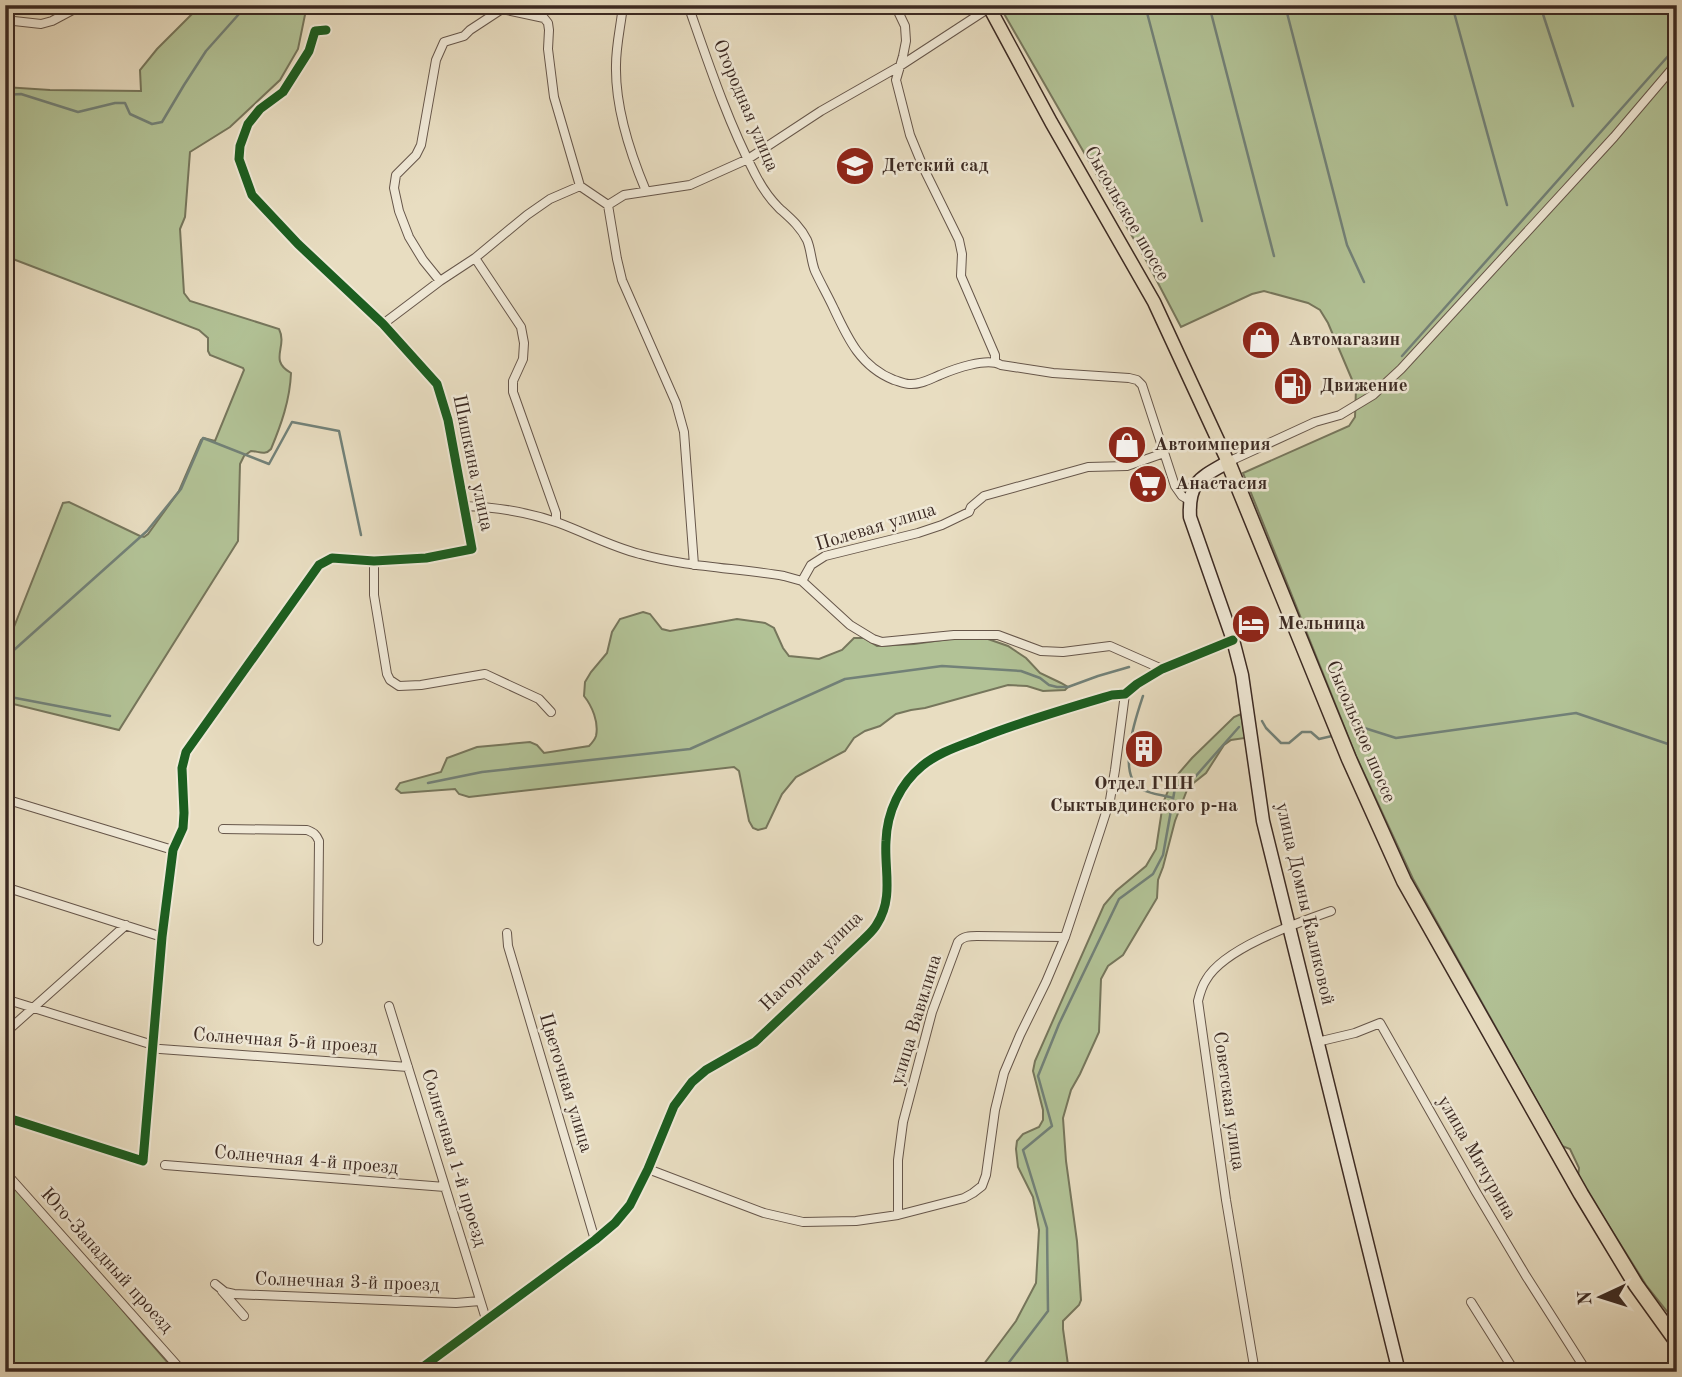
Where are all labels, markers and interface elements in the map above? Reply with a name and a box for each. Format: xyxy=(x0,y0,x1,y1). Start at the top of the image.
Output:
street label: Огородная улица xyxy=(709,37,782,175)
street label: Сысольское шоссе xyxy=(1080,143,1172,285)
school or university icon: Детский сад xyxy=(834,145,876,187)
place label: Детский сад xyxy=(882,157,989,176)
shop icon: Автомагазин xyxy=(1240,319,1282,361)
place label: Автомагазин xyxy=(1288,331,1400,350)
fuel station icon: Движение xyxy=(1272,365,1314,407)
place label: Движение xyxy=(1320,377,1408,396)
street label: Шишкина улица xyxy=(448,393,496,534)
shop icon: Автоимперия xyxy=(1106,424,1148,466)
place label: Автоимперия xyxy=(1154,436,1271,455)
supermarket icon: Анастасия xyxy=(1127,463,1169,505)
place label: Анастасия xyxy=(1175,475,1267,494)
street label: Полевая улица xyxy=(813,500,939,555)
hotel icon: Мельница xyxy=(1230,603,1272,645)
place label: Мельница xyxy=(1278,615,1366,634)
street label: Сысольское шоссе xyxy=(1322,658,1398,806)
building icon: Отдел ГПН Сыктывдинского р-на xyxy=(1123,728,1165,770)
place label: Отдел ГПН Сыктывдинского р-на xyxy=(1050,775,1238,816)
street label: улица Домны Каликовой xyxy=(1271,801,1337,1007)
street label: Нагорная улица xyxy=(757,908,867,1016)
street label: улица Вавилина xyxy=(888,952,946,1087)
street label: Цветочная улица xyxy=(535,1011,595,1155)
street label: Солнечная 5-й проезд xyxy=(192,1026,379,1058)
street label: Советская улица xyxy=(1209,1030,1247,1172)
street label: Солнечная 1-й проезд xyxy=(417,1067,489,1250)
street label: улица Мичурина xyxy=(1433,1093,1519,1224)
street label: Солнечная 4-й проезд xyxy=(213,1143,400,1179)
street label: Юго-Западный проезд xyxy=(36,1185,176,1338)
north arrow xyxy=(1566,1262,1636,1332)
street label: Солнечная 3-й проезд xyxy=(254,1270,440,1296)
text: N xyxy=(1577,1290,1597,1306)

